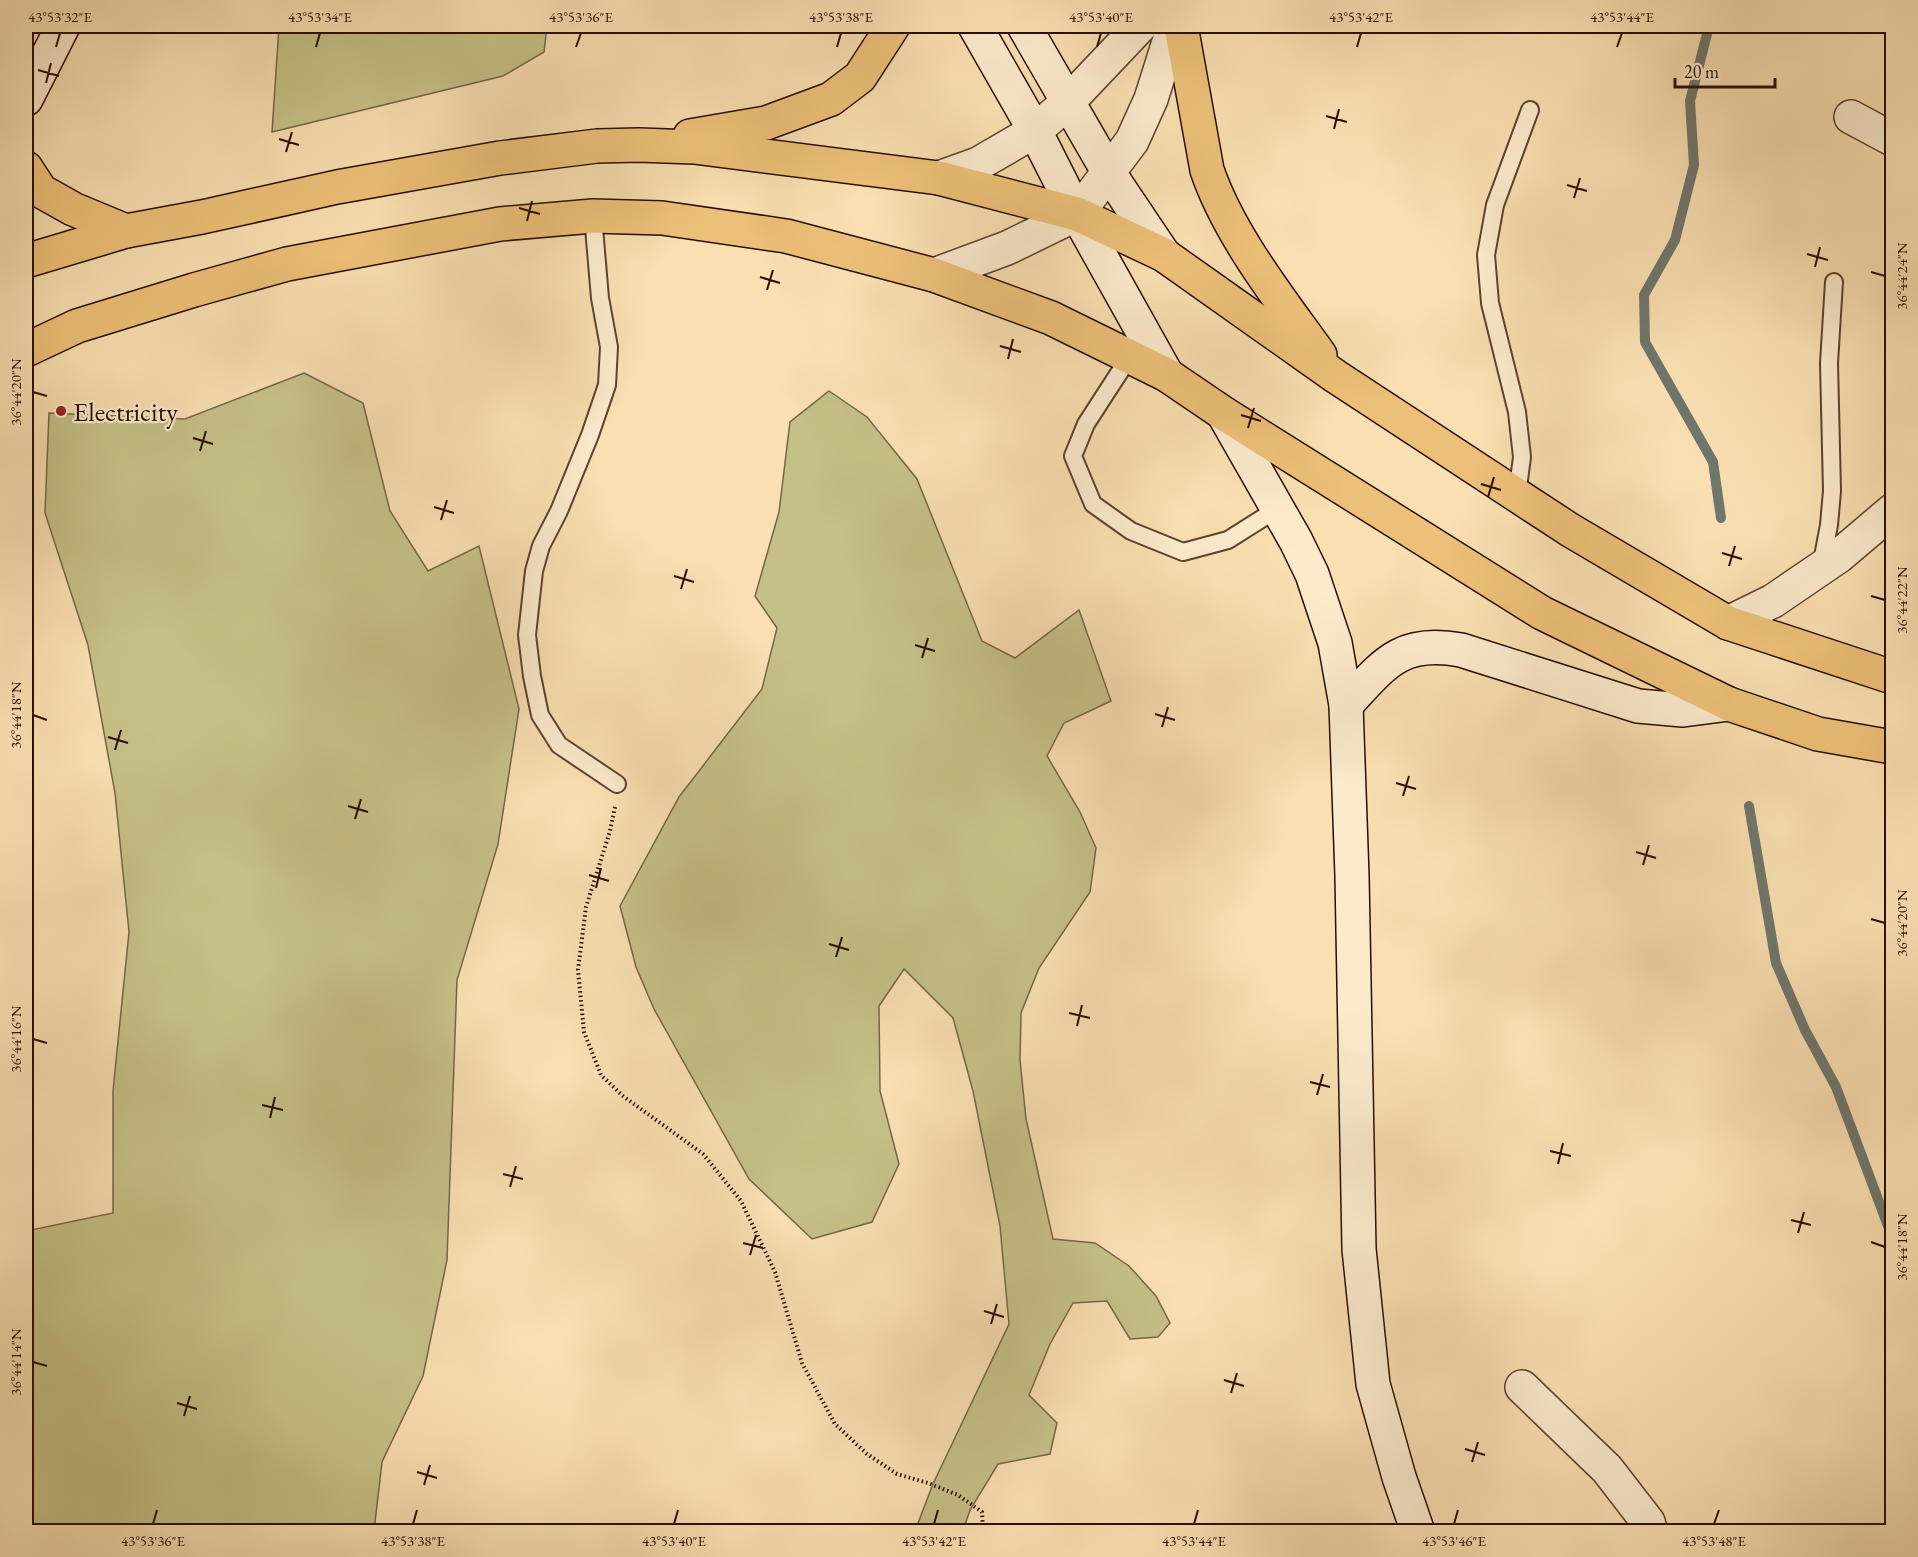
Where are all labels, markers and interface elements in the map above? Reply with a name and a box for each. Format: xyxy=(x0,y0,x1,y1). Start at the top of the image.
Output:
text: 43°53'32"E xyxy=(28,7,93,26)
text: 43°53'34"E xyxy=(288,7,353,26)
text: 43°53'36"E xyxy=(549,7,614,26)
text: 43°53'38"E xyxy=(809,7,874,26)
text: 43°53'40"E xyxy=(1069,7,1134,26)
text: 43°53'42"E xyxy=(1329,7,1394,26)
text: 43°53'44"E xyxy=(1590,7,1655,26)
scale bar xyxy=(1675,51,1776,89)
text: 20 m xyxy=(1684,60,1719,83)
text: 36°44'24"N xyxy=(1892,242,1911,310)
text: 36°44'20"N xyxy=(6,358,25,426)
place label: Electricity xyxy=(73,394,178,429)
marker: Electricity xyxy=(54,404,68,418)
text: 36°44'22"N xyxy=(1892,566,1911,634)
text: 36°44'18"N xyxy=(6,681,25,749)
text: 36°44'20"N xyxy=(1892,889,1911,957)
text: 36°44'16"N xyxy=(6,1005,25,1073)
text: 36°44'18"N xyxy=(1892,1213,1911,1281)
text: 36°44'14"N xyxy=(6,1328,25,1396)
text: 43°53'36"E xyxy=(121,1531,186,1550)
text: 43°53'38"E xyxy=(381,1531,446,1550)
text: 43°53'40"E xyxy=(642,1531,707,1550)
text: 43°53'42"E xyxy=(902,1531,967,1550)
text: 43°53'44"E xyxy=(1162,1531,1227,1550)
text: 43°53'46"E xyxy=(1422,1531,1487,1550)
text: 43°53'48"E xyxy=(1682,1531,1747,1550)

